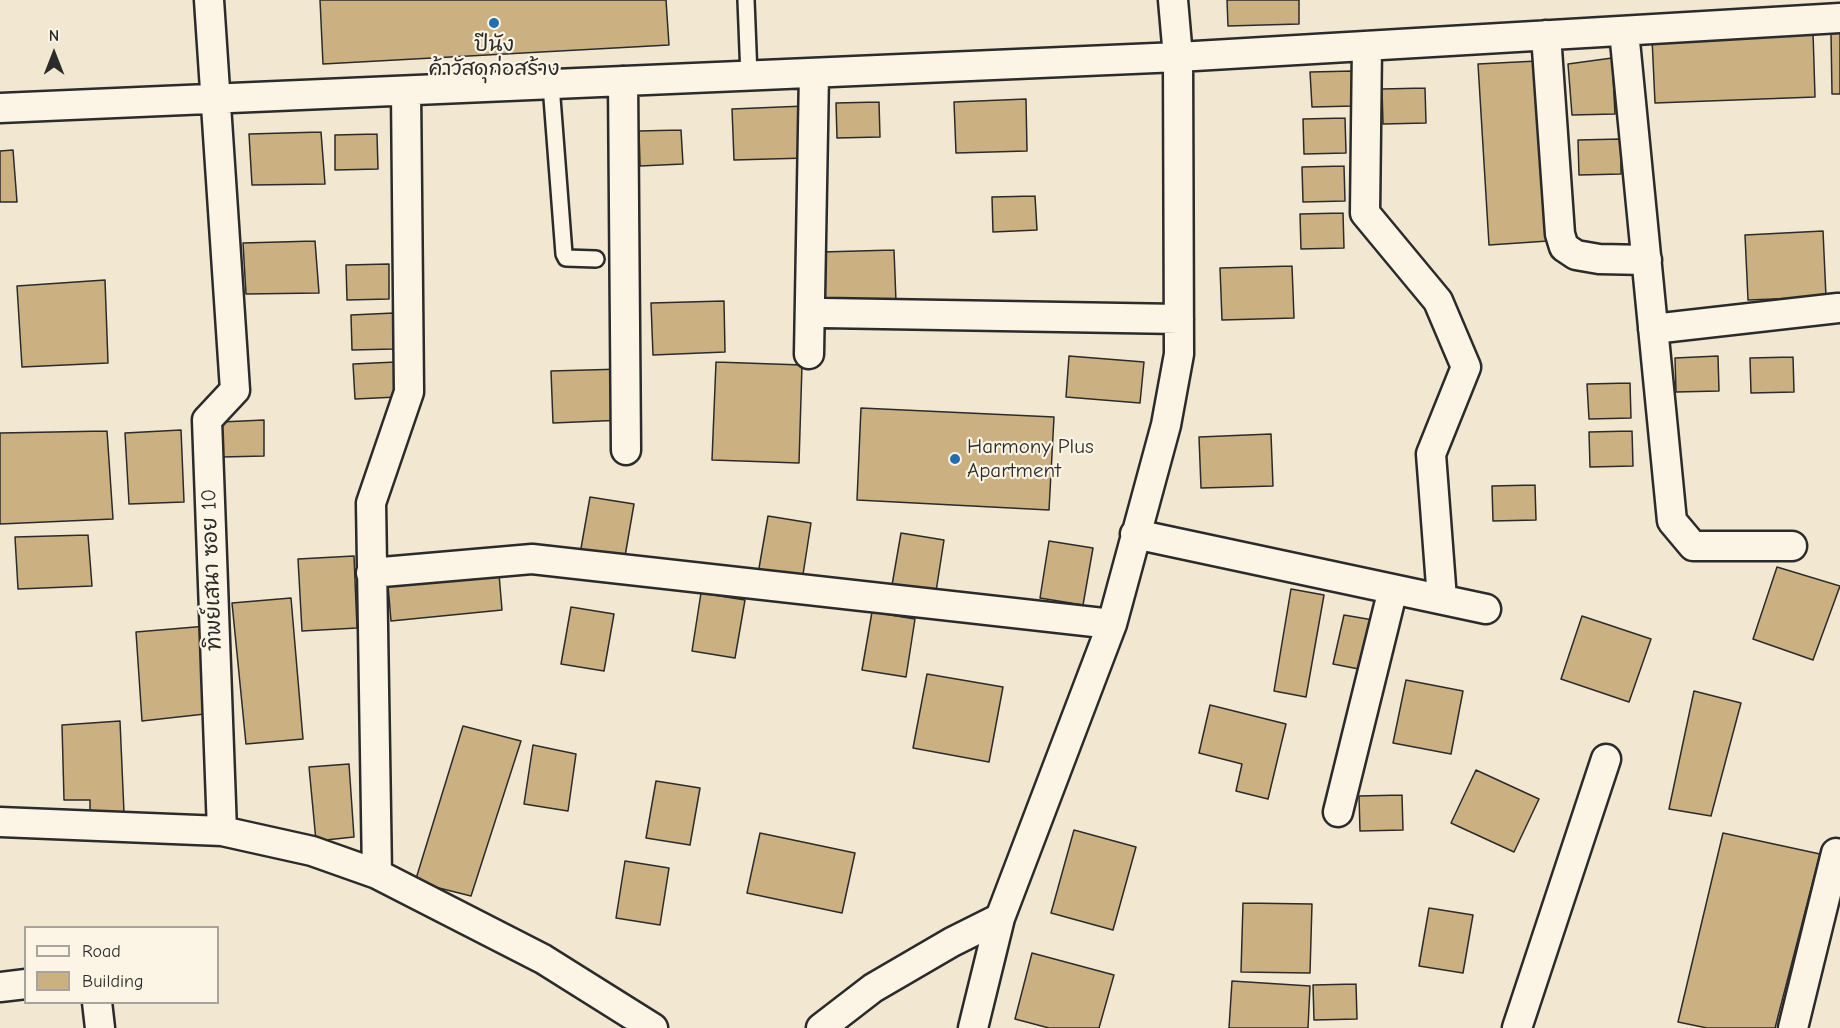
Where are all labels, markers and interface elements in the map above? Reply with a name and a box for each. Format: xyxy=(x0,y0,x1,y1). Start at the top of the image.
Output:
marker: ปีนัง ค้าวัสดุก่อสร้าง xyxy=(487,16,501,30)
north arrow xyxy=(24,24,84,84)
text: N xyxy=(49,27,59,45)
place label: ปีนัง ค้าวัสดุก่อสร้าง xyxy=(428,32,560,82)
place label: Harmony Plus Apartment xyxy=(967,434,1094,484)
marker: Harmony Plus Apartment xyxy=(948,452,962,466)
street label: ทิพย์เสนา ซอย 10 xyxy=(197,488,227,652)
legend xyxy=(24,926,219,1004)
text: Road xyxy=(82,941,121,962)
text: Building xyxy=(82,971,144,992)

